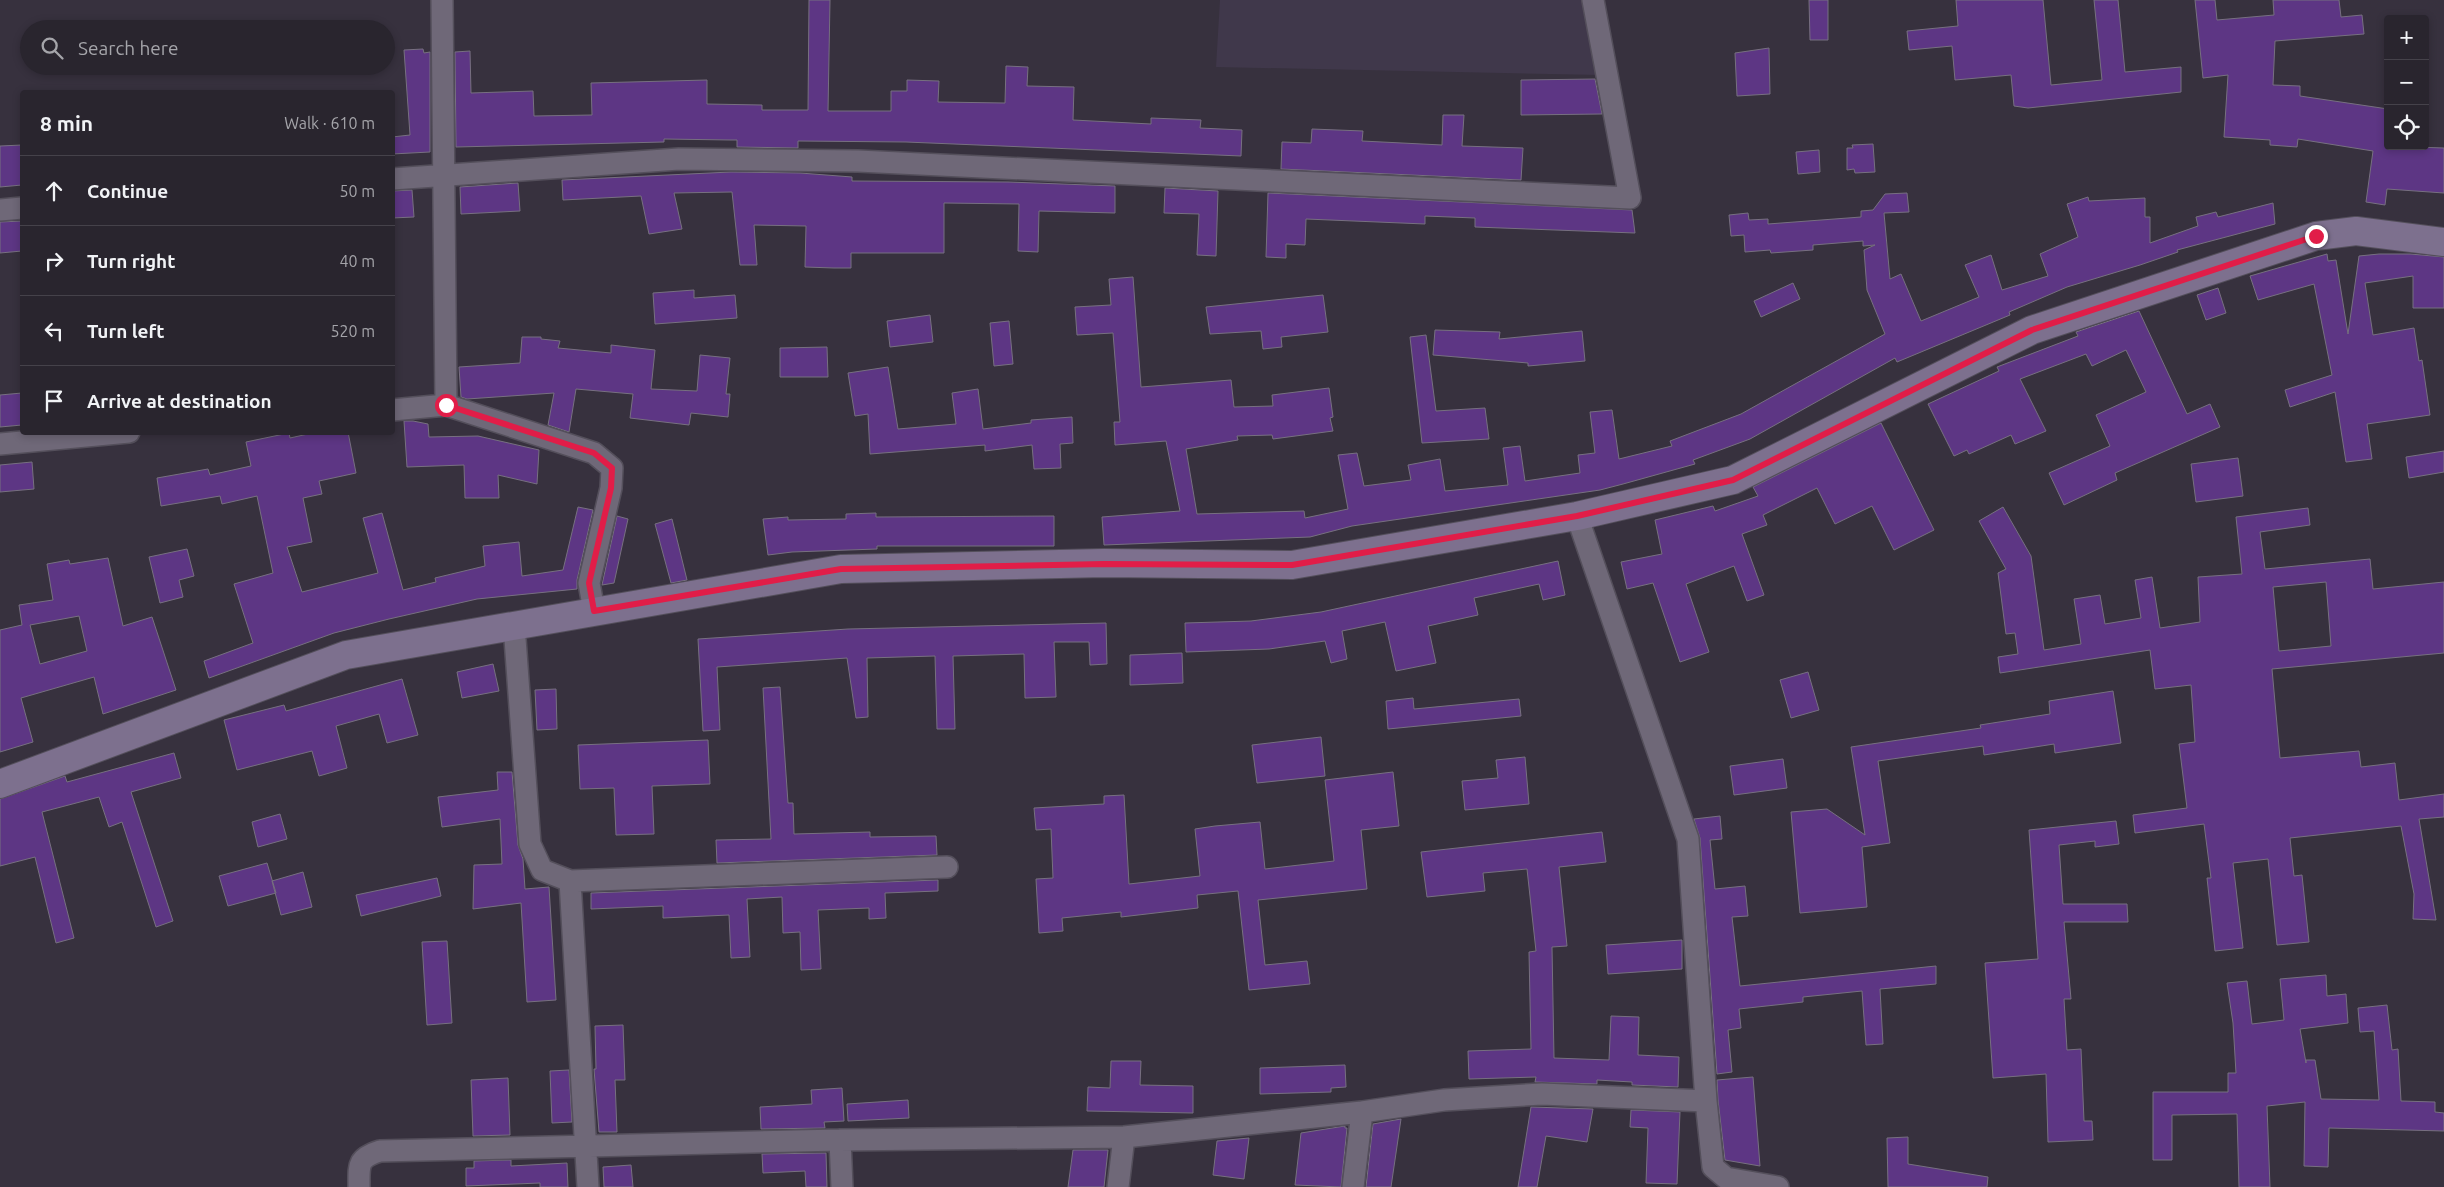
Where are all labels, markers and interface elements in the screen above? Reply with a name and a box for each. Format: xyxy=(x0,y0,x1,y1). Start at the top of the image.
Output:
map controls xyxy=(2384,15,2429,150)
button: + xyxy=(2384,15,2429,60)
search box xyxy=(20,20,395,75)
icon: search xyxy=(38,34,66,62)
text: Search here xyxy=(78,37,178,59)
button: − xyxy=(2384,60,2429,105)
button: locate xyxy=(2384,105,2429,150)
text: 8 min xyxy=(40,111,93,135)
text: Walk · 610 m xyxy=(284,114,375,132)
icon: ahead xyxy=(40,177,68,205)
text: Continue xyxy=(87,180,168,202)
text: 50 m xyxy=(339,182,375,200)
route end xyxy=(2305,225,2328,248)
icon: right xyxy=(40,247,68,275)
text: Turn right xyxy=(87,250,175,272)
text: 40 m xyxy=(339,252,375,270)
icon: left xyxy=(40,317,68,345)
text: Turn left xyxy=(87,320,165,342)
text: 520 m xyxy=(330,322,375,340)
icon: arrive xyxy=(40,387,68,415)
text: Arrive at destination xyxy=(87,390,272,412)
route start xyxy=(435,394,458,417)

